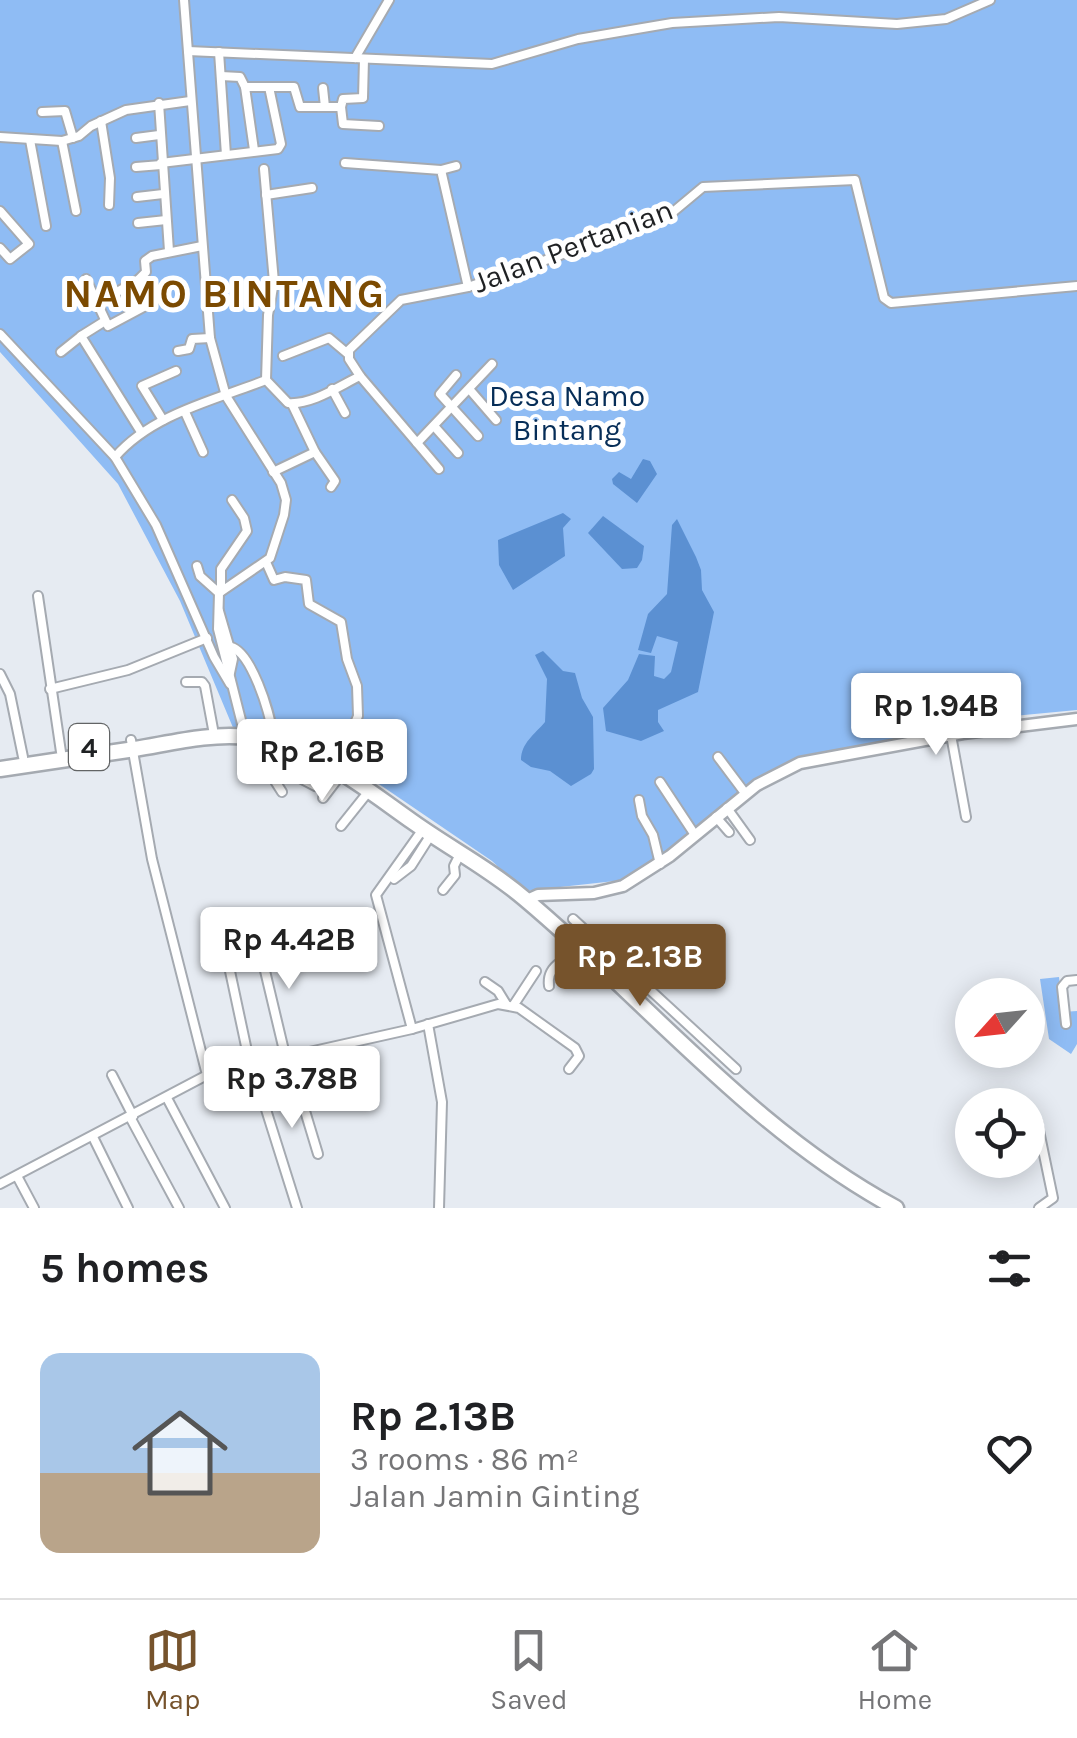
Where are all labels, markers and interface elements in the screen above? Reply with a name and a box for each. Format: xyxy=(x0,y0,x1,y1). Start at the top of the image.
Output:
street label: Jalan Pertanian xyxy=(468,191,678,301)
district label: NAMO BINTANG xyxy=(63,270,387,317)
park label: Desa Namo Bintang xyxy=(489,378,645,448)
pin: Rp 1.94B xyxy=(833,673,1039,758)
text: Rp 1.94B xyxy=(873,687,999,724)
pin: Rp 2.16B xyxy=(219,719,425,804)
road number: 4 xyxy=(69,724,109,770)
text: Rp 2.16B xyxy=(259,733,385,770)
pin: Rp 4.42B xyxy=(186,907,392,992)
text: Rp 4.42B xyxy=(222,921,356,958)
pin: Rp 2.13B xyxy=(537,924,743,1009)
text: Rp 2.13B xyxy=(577,938,703,975)
north arrow xyxy=(955,978,1045,1068)
map controls xyxy=(955,978,1045,1178)
pin: Rp 3.78B xyxy=(189,1046,395,1131)
text: Rp 3.78B xyxy=(226,1060,358,1097)
button: locate xyxy=(955,1088,1045,1178)
icon: filters xyxy=(982,1241,1037,1296)
text: 5 homes xyxy=(40,1243,209,1293)
text: Rp 2.13B xyxy=(350,1391,516,1441)
icon: home xyxy=(120,1393,240,1513)
icon: heart xyxy=(982,1426,1037,1481)
text: 3 rooms · 86 m² xyxy=(350,1441,579,1478)
text: Jalan Jamin Ginting xyxy=(350,1478,639,1515)
tab: Map xyxy=(145,1623,200,1716)
tab: Saved xyxy=(490,1623,568,1716)
tab: Home xyxy=(857,1623,932,1716)

